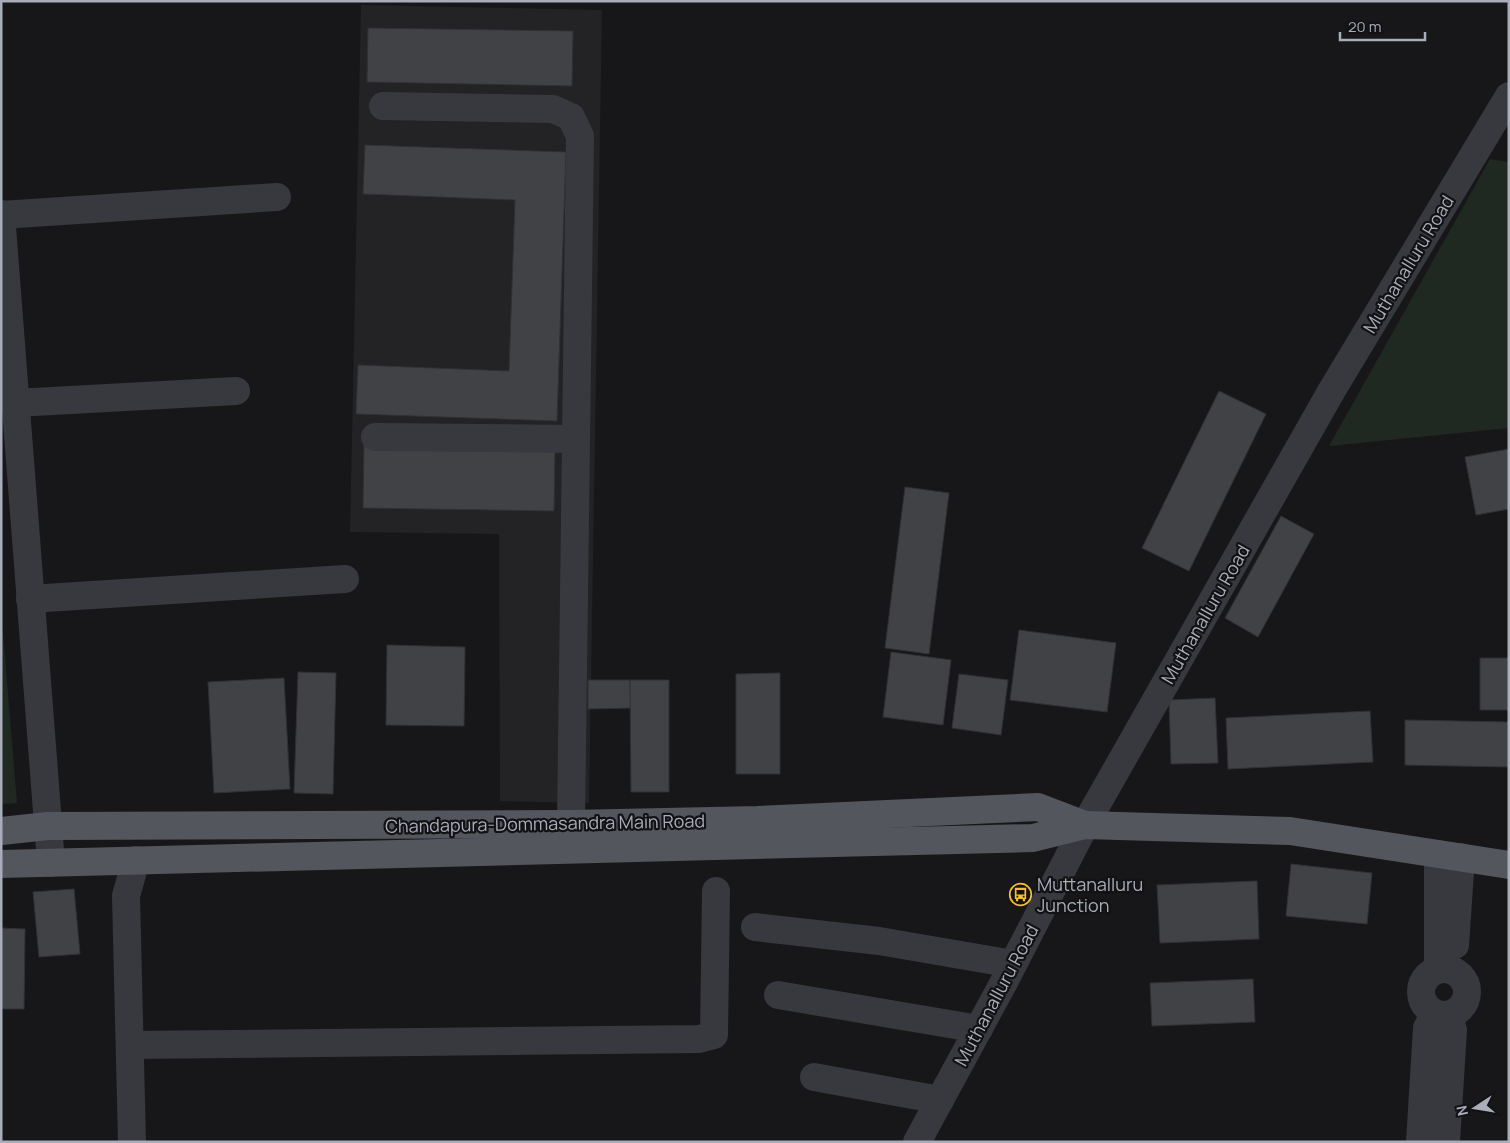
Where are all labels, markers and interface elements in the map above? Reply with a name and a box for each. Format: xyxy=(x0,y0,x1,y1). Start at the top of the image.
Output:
scale bar xyxy=(1340,10,1425,42)
text: 20 m xyxy=(1348,16,1381,37)
street label: Muthanalluru Road xyxy=(1357,191,1459,337)
street label: Muthanalluru Road xyxy=(1155,540,1255,688)
street label: Chandapura-Dommasandra Main Road xyxy=(385,808,705,838)
place label: Muttanalluru Junction xyxy=(1037,872,1143,917)
bus stop icon: Muttanalluru Junction xyxy=(1009,882,1033,906)
street label: Muthanalluru Road xyxy=(949,920,1043,1070)
north arrow xyxy=(1450,1083,1500,1133)
text: N xyxy=(1451,1104,1472,1118)

